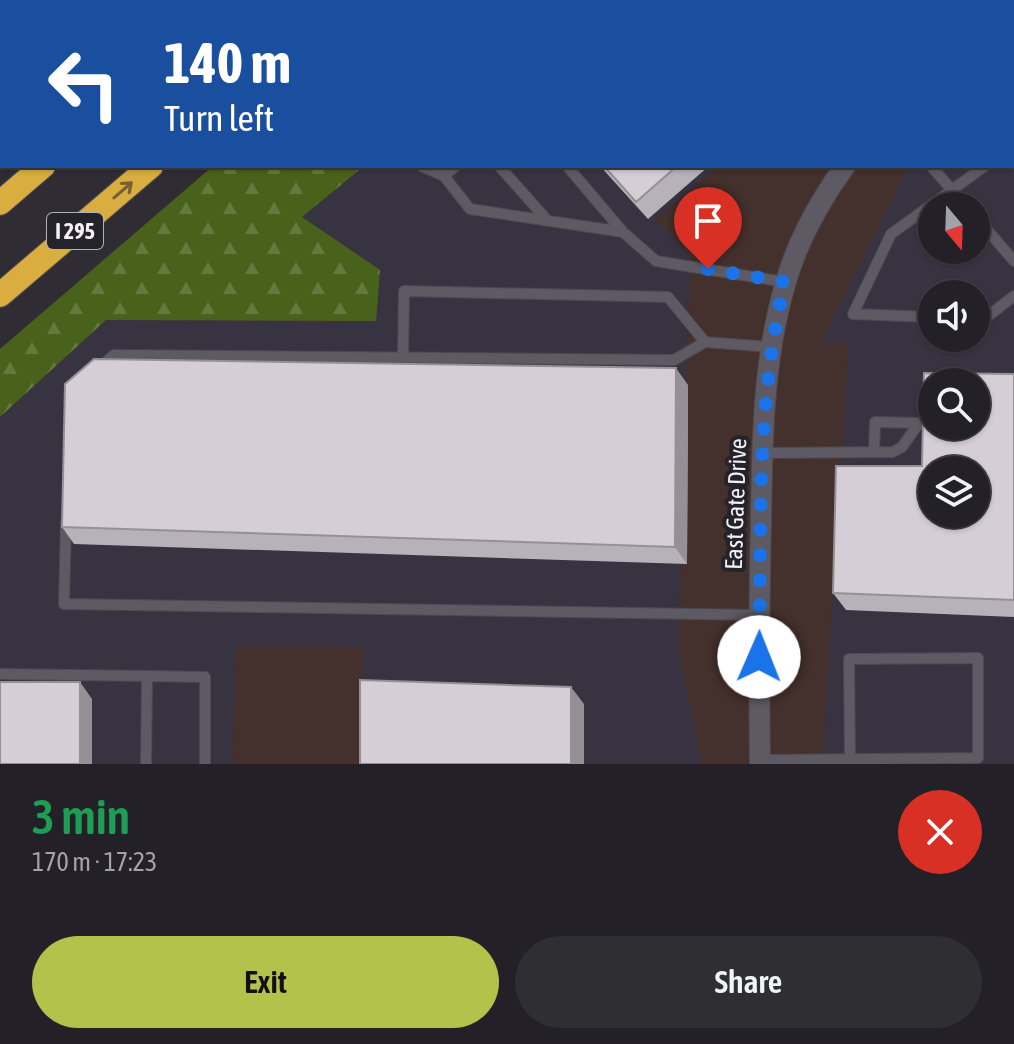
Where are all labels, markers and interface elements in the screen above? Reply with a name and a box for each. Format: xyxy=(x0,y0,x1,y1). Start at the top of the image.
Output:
text: 140 m xyxy=(164,31,291,95)
icon: left xyxy=(32,32,136,136)
text: Turn left xyxy=(164,97,274,139)
one-way arrow xyxy=(112,181,133,199)
pin xyxy=(674,187,742,269)
north arrow xyxy=(918,192,990,264)
map controls xyxy=(918,192,990,528)
icon: arrive xyxy=(686,199,730,243)
road number: I 295 xyxy=(47,213,103,249)
button: sound xyxy=(918,280,990,352)
button: search xyxy=(918,368,990,440)
street label: East Gate Drive xyxy=(720,438,751,570)
button: layers xyxy=(918,456,990,528)
position arrow xyxy=(717,615,801,699)
text: 3 min xyxy=(32,789,130,844)
button: close xyxy=(898,790,982,874)
text: 170 m · 17:23 xyxy=(32,847,157,877)
button: Exit xyxy=(32,936,499,1028)
button: Share xyxy=(515,936,982,1028)

